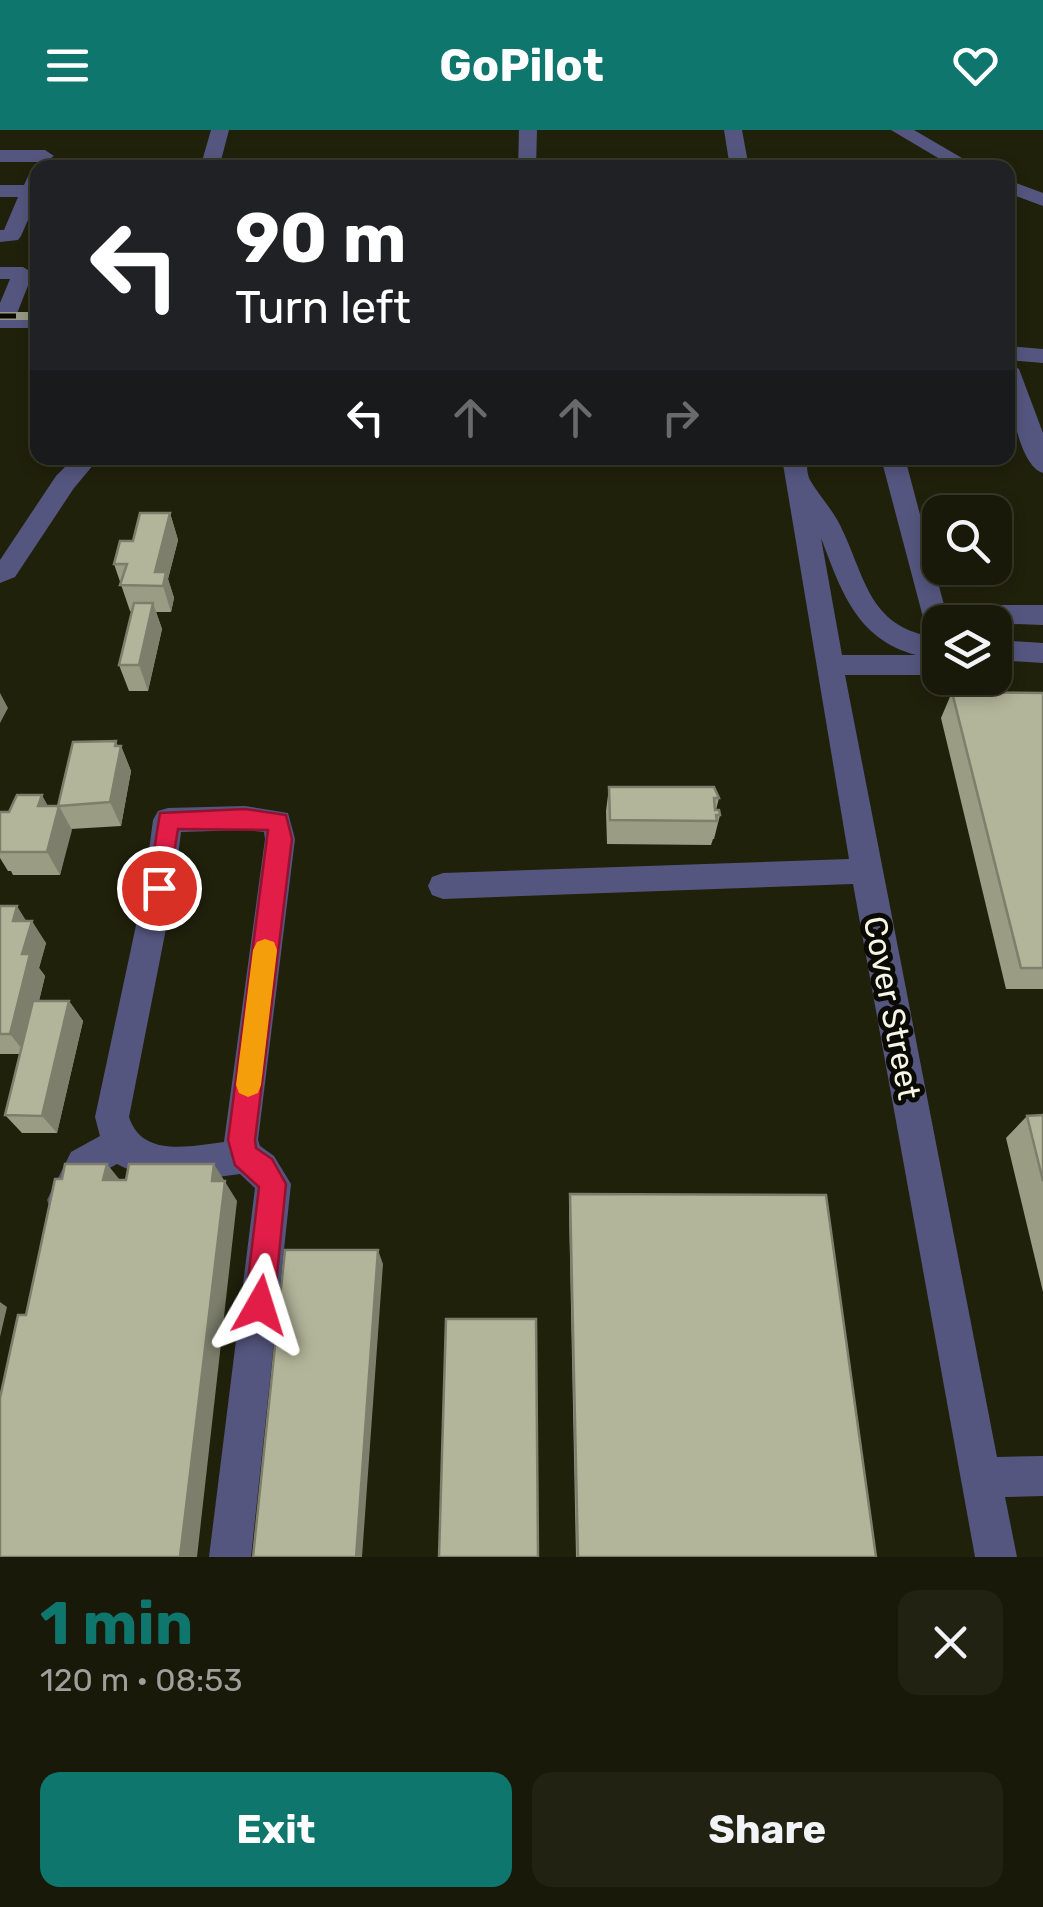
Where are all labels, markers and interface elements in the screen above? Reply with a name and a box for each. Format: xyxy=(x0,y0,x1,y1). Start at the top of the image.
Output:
icon: menu xyxy=(40,38,95,93)
icon: heart xyxy=(948,38,1003,93)
text: GoPilot xyxy=(439,39,604,92)
text: 90 m xyxy=(235,197,407,280)
icon: left xyxy=(70,200,200,330)
text: Turn left xyxy=(235,281,411,334)
icon: left xyxy=(338,390,393,445)
icon: ahead xyxy=(443,390,498,445)
icon: ahead xyxy=(548,390,603,445)
icon: right xyxy=(653,390,708,445)
map controls xyxy=(922,495,1012,695)
button: search xyxy=(922,495,1012,585)
button: layers xyxy=(922,605,1012,695)
pin xyxy=(117,846,202,931)
icon: arrive xyxy=(132,861,187,916)
street label: Cover Street xyxy=(856,913,928,1103)
position arrow xyxy=(208,1253,312,1357)
text: 1 min xyxy=(40,1588,193,1659)
button: close xyxy=(898,1590,1003,1695)
text: 120 m · 08:53 xyxy=(40,1661,242,1699)
button: Exit xyxy=(40,1772,512,1887)
button: Share xyxy=(532,1772,1003,1887)

